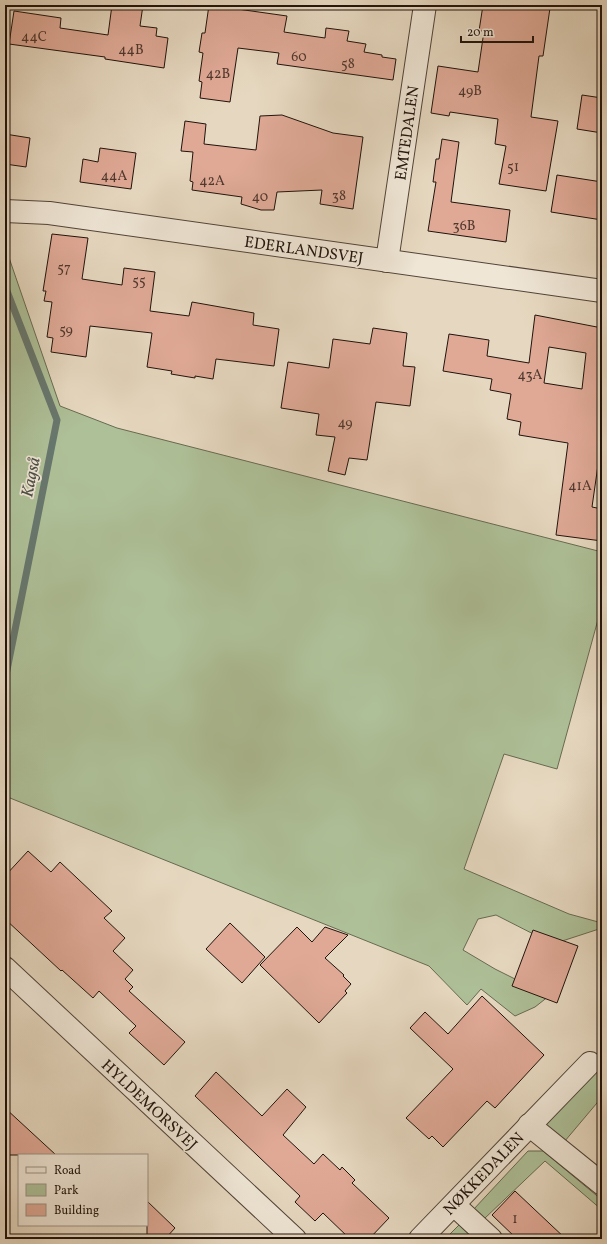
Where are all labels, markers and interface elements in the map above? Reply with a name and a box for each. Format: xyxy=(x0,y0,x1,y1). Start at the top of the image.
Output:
scale bar xyxy=(461,18,533,44)
text: 20 m xyxy=(467,25,494,41)
house number: 44C xyxy=(21,28,47,47)
house number: 44B xyxy=(118,41,144,60)
house number: 60 xyxy=(291,48,307,67)
house number: 58 xyxy=(341,55,355,74)
house number: 42B xyxy=(206,65,230,84)
house number: 49B xyxy=(458,82,482,101)
street label: EMTEDALEN xyxy=(390,84,426,182)
house number: 51 xyxy=(507,158,519,177)
house number: 44A xyxy=(101,167,127,186)
house number: 42A xyxy=(199,172,225,191)
house number: 38 xyxy=(332,187,346,206)
house number: 40 xyxy=(252,188,268,207)
house number: 36B xyxy=(453,217,476,236)
street label: EDERLANDSVEJ xyxy=(243,232,365,270)
house number: 57 xyxy=(57,259,71,278)
house number: 55 xyxy=(132,272,146,291)
house number: 59 xyxy=(59,321,73,340)
house number: 43A xyxy=(518,366,543,385)
house number: 49 xyxy=(337,414,353,433)
water label: Kagså xyxy=(16,455,47,499)
house number: 41A xyxy=(568,477,592,496)
street label: HYLDEMORSVEJ xyxy=(96,1055,202,1156)
street label: NØKKEDALEN xyxy=(439,1128,530,1221)
legend xyxy=(18,1154,148,1226)
text: Road xyxy=(54,1163,81,1179)
text: Park xyxy=(54,1183,79,1199)
text: Building xyxy=(54,1203,99,1219)
house number: 1 xyxy=(512,1210,518,1229)

